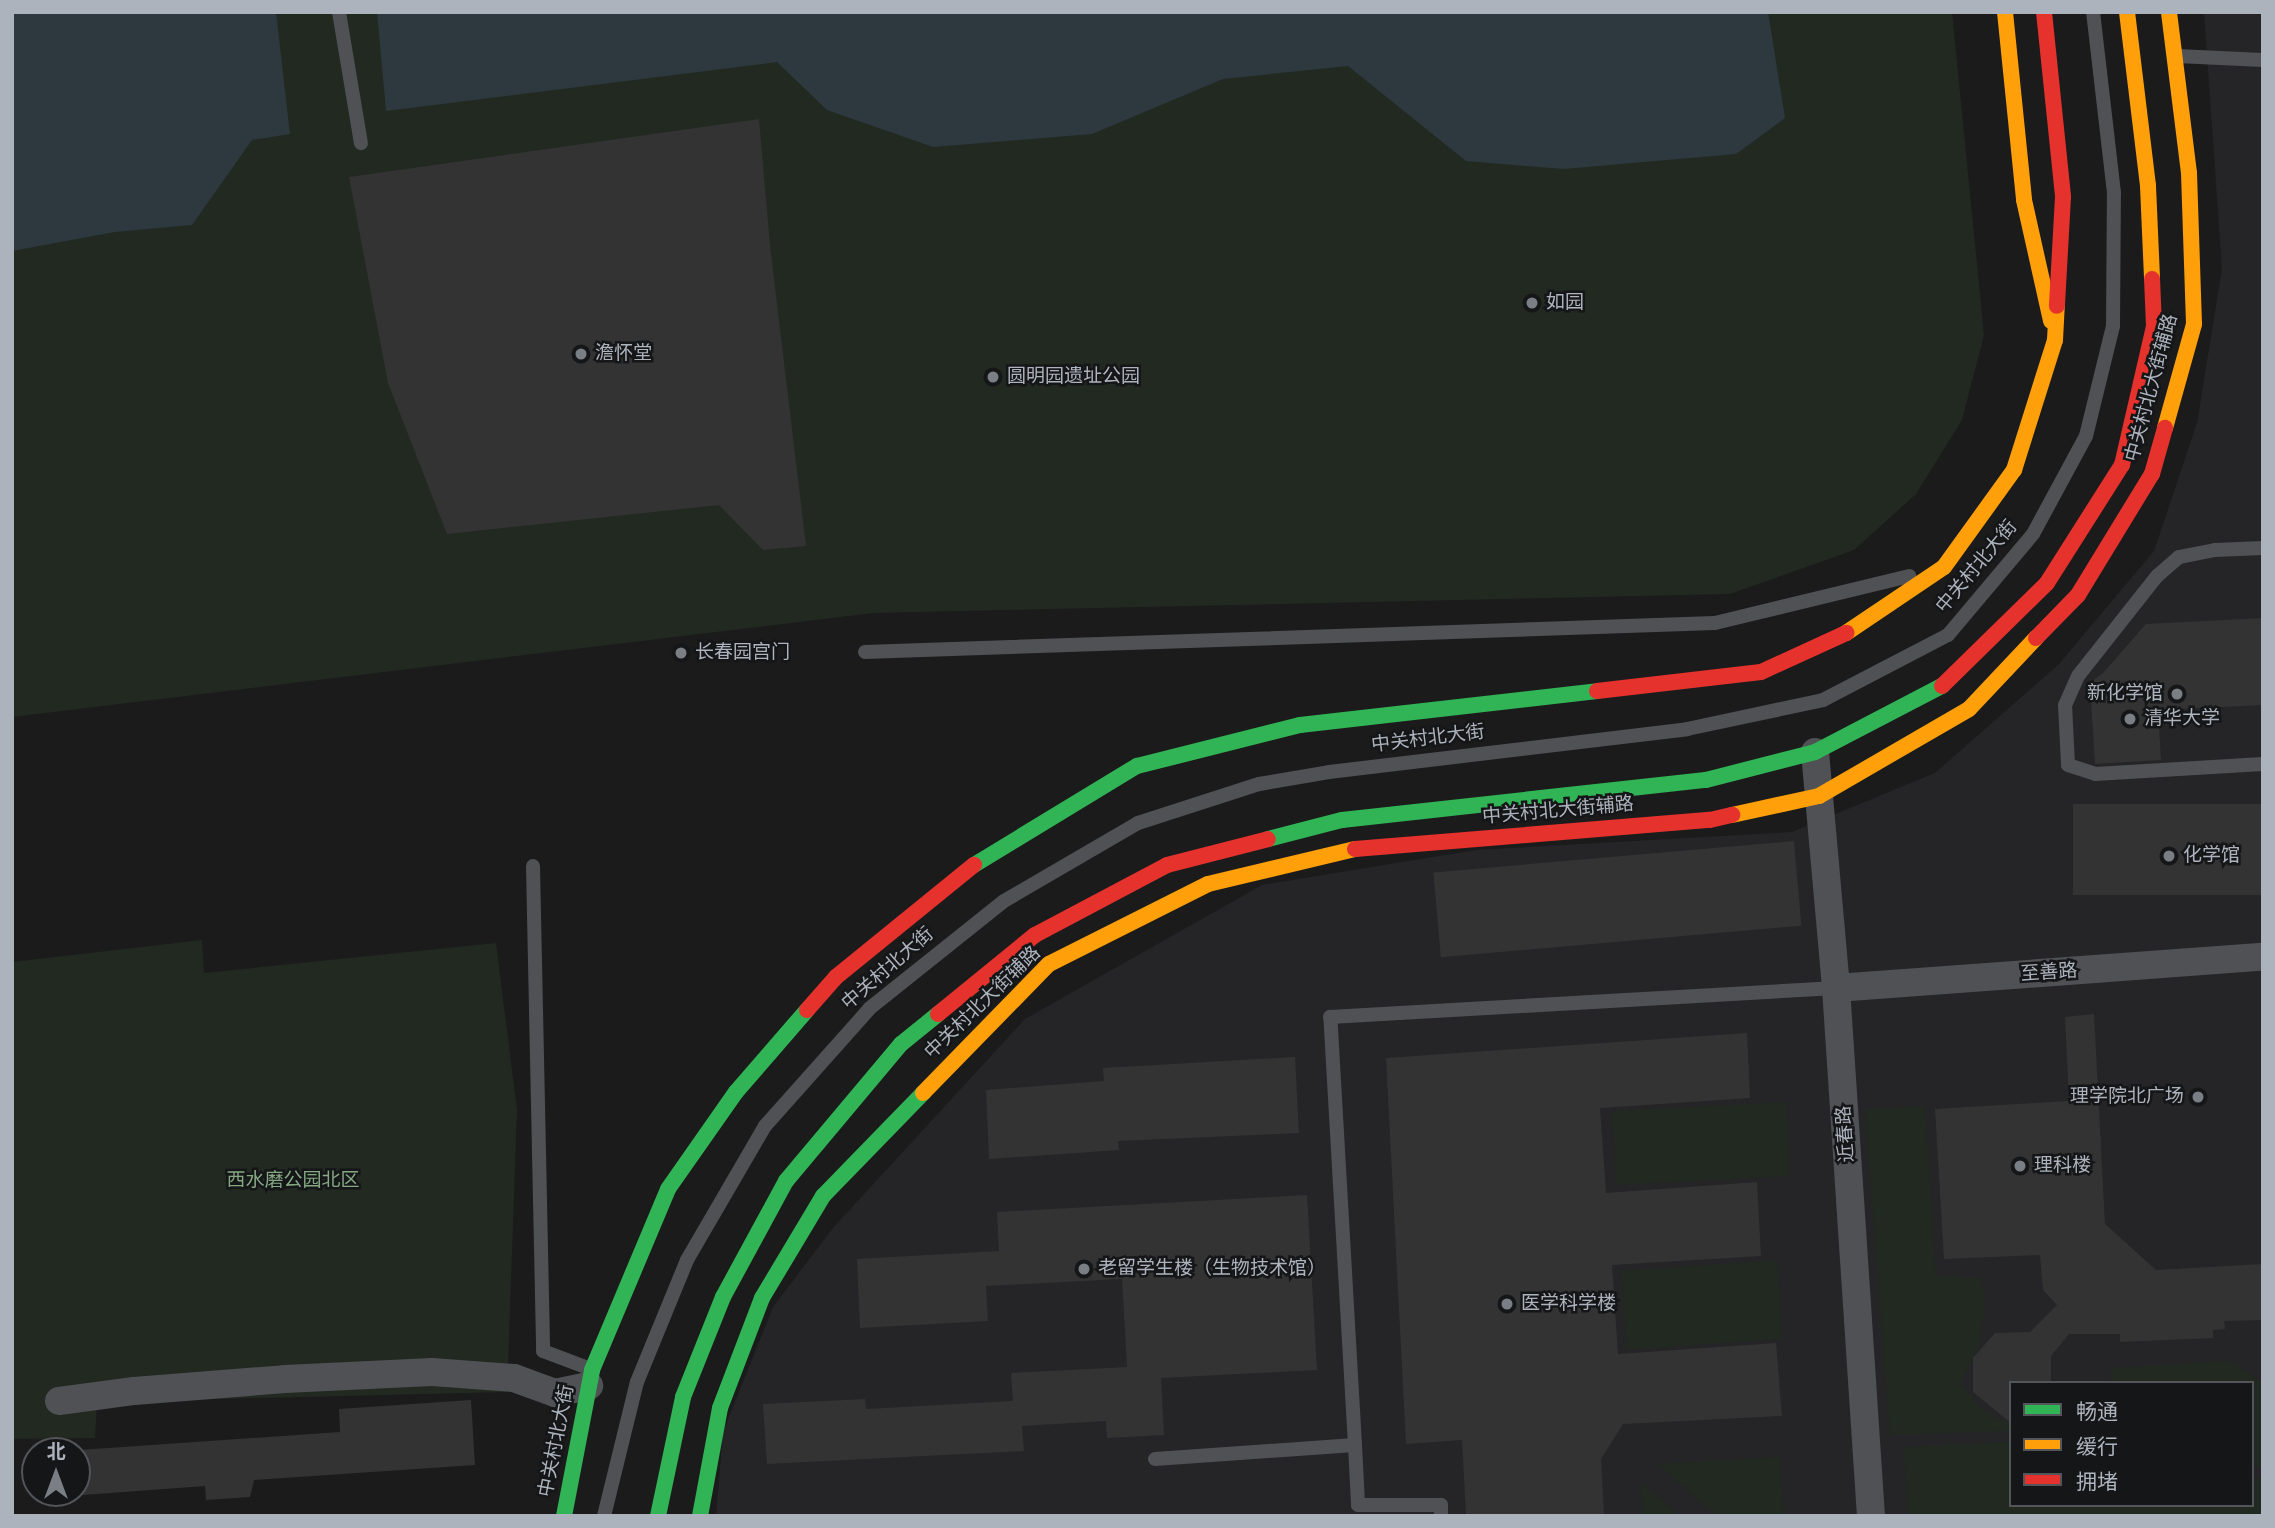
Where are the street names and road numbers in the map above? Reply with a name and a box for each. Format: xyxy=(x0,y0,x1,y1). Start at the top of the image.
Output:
street label: 中关村北大街辅路 xyxy=(2121,312,2183,464)
street label: 中关村北大街 xyxy=(1932,516,2022,618)
street label: 中关村北大街 xyxy=(1370,721,1486,757)
street label: 中关村北大街辅路 xyxy=(1481,793,1635,829)
street label: 中关村北大街 xyxy=(838,923,938,1015)
street label: 中关村北大街辅路 xyxy=(920,942,1046,1064)
street label: 至善路 xyxy=(2020,960,2078,986)
street label: 近春路 xyxy=(1833,1105,1859,1163)
street label: 中关村北大街 xyxy=(535,1383,579,1499)

